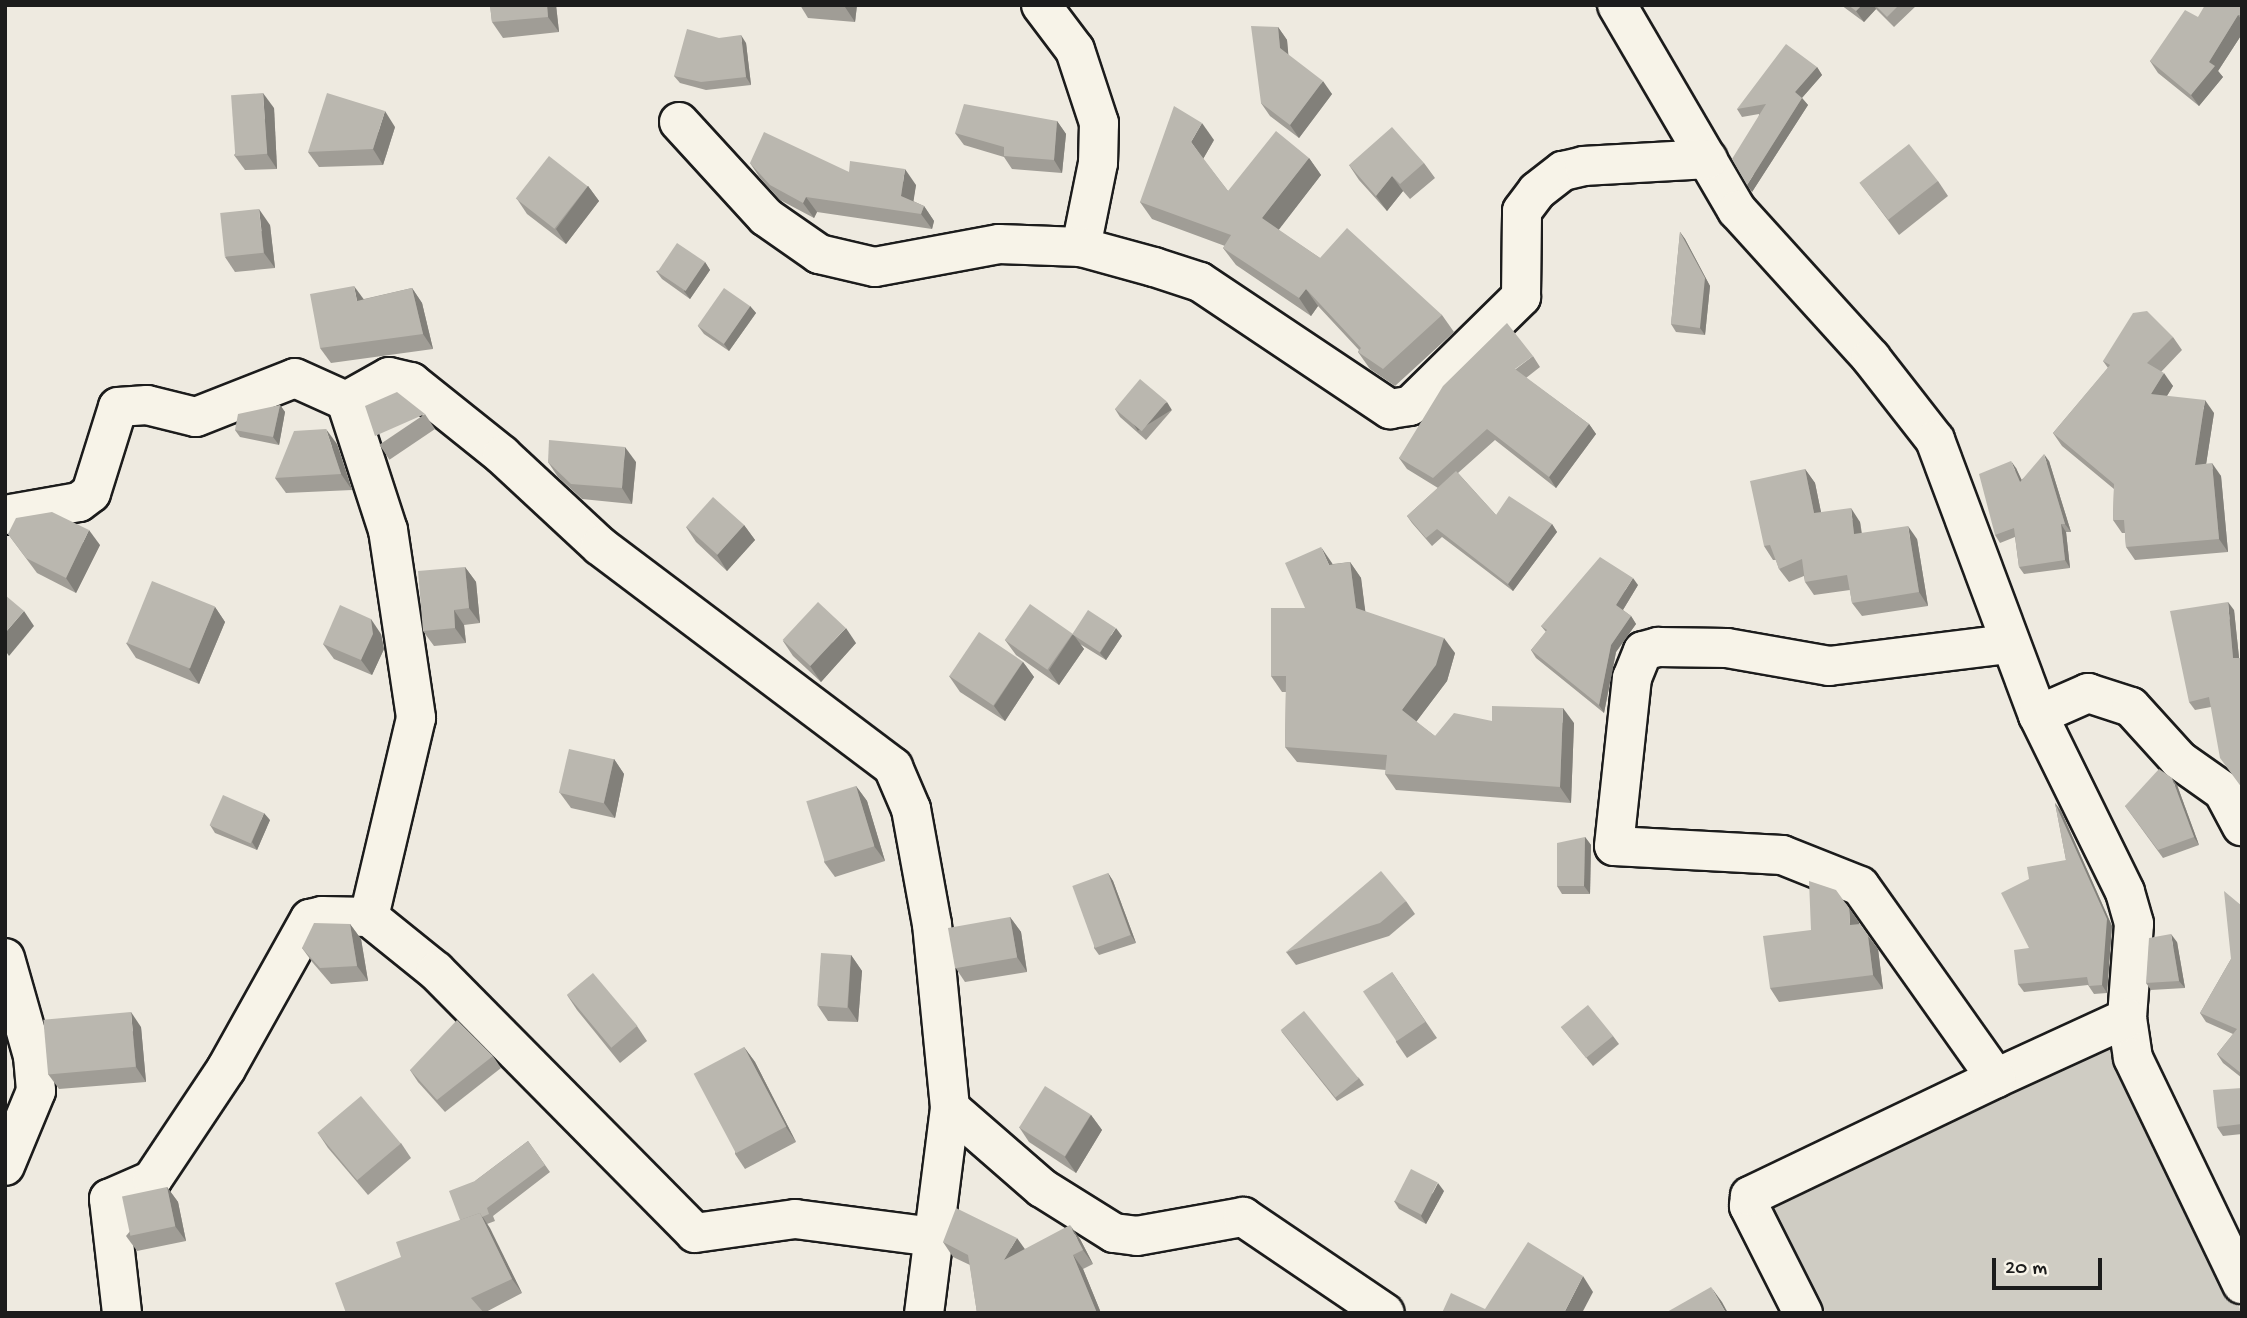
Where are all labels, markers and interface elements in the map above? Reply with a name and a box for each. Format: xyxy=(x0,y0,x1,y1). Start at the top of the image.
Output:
scale bar xyxy=(1995,1244,2105,1288)
text: 20 m xyxy=(2005,1257,2047,1282)

